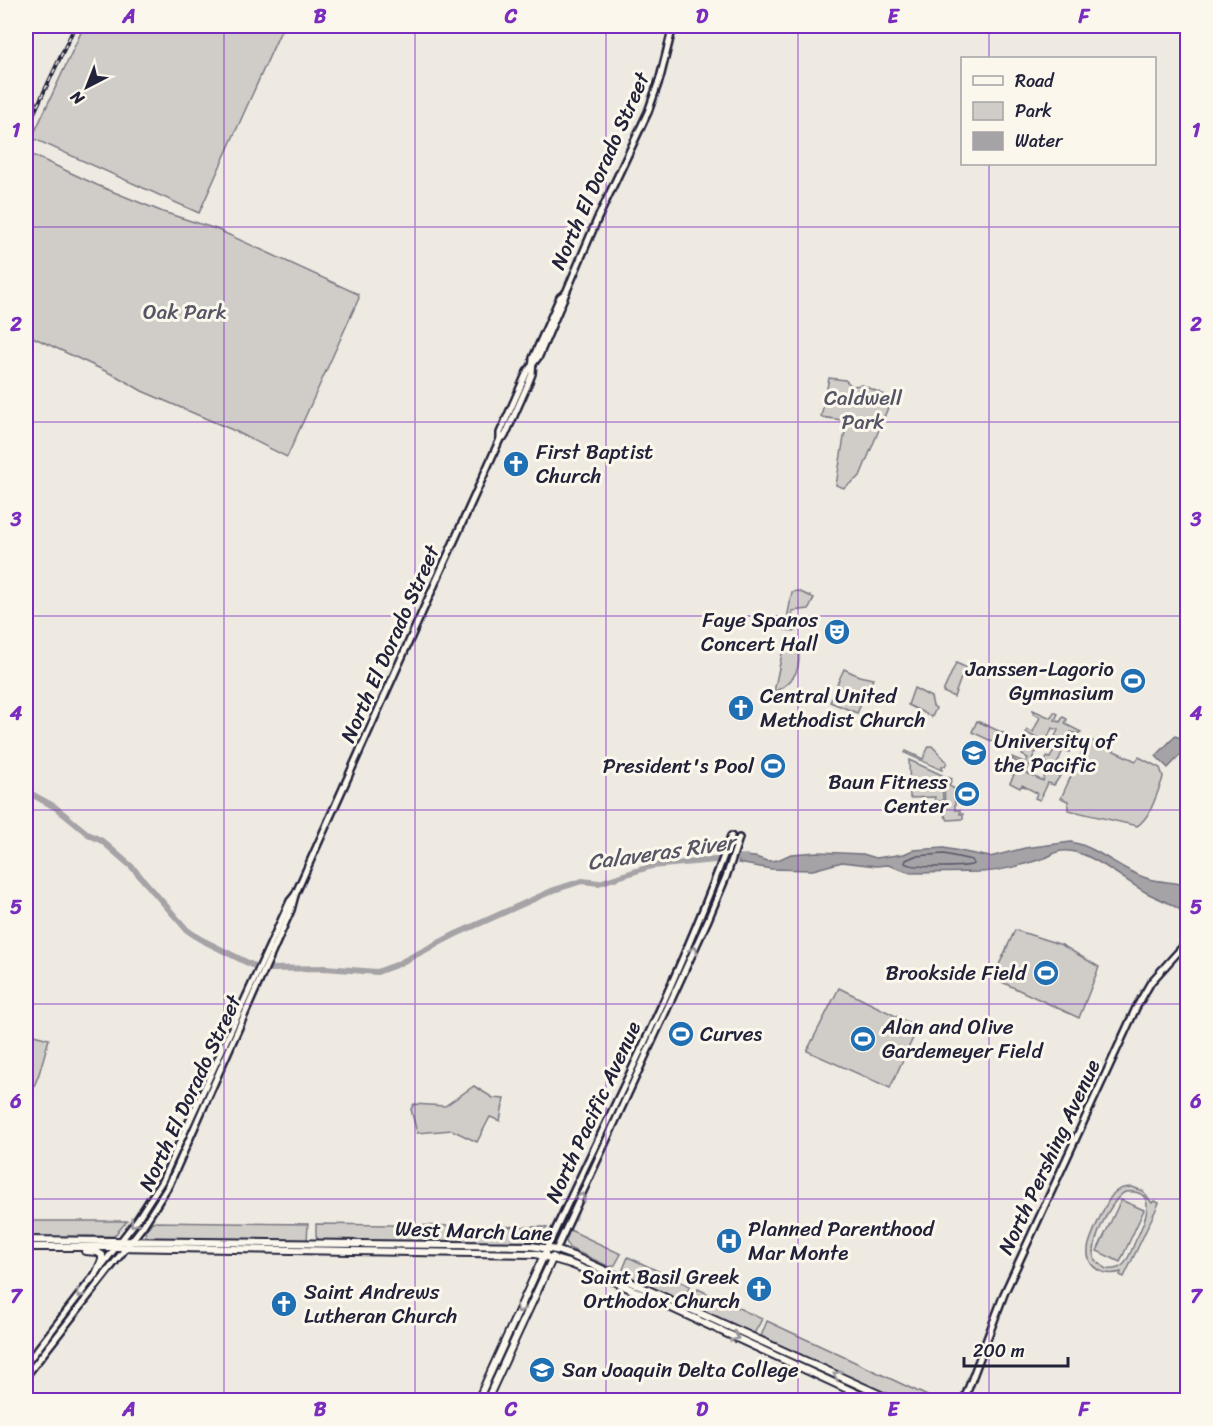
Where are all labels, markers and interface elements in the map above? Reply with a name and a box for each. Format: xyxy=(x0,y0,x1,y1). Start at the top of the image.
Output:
text: A xyxy=(121,0,136,34)
text: B xyxy=(314,0,327,34)
text: C xyxy=(504,0,518,34)
text: D xyxy=(696,0,709,34)
text: E xyxy=(887,0,900,34)
text: F xyxy=(1078,0,1091,34)
north arrow xyxy=(57,57,117,117)
legend xyxy=(961,57,1156,165)
street label: North El Dorado Street xyxy=(539,65,661,276)
text: Road xyxy=(1015,65,1055,97)
text: N xyxy=(63,83,92,113)
text: Park xyxy=(1015,95,1052,127)
text: 1 xyxy=(12,113,21,148)
text: 1 xyxy=(1192,113,1201,148)
text: Water xyxy=(1015,125,1064,157)
park label: Oak Park xyxy=(143,293,227,331)
text: 2 xyxy=(9,307,22,342)
text: 2 xyxy=(1189,307,1202,342)
park label: Caldwell Park xyxy=(824,379,903,441)
place label: First Baptist Church xyxy=(536,433,653,495)
church icon: First Baptist Church xyxy=(501,449,531,479)
text: 3 xyxy=(10,502,22,537)
text: 3 xyxy=(1190,502,1202,537)
street label: North El Dorado Street xyxy=(329,538,451,749)
place label: Faye Spanos Concert Hall xyxy=(701,601,819,663)
theatre icon: Faye Spanos Concert Hall xyxy=(822,617,852,647)
place label: Janssen-Lagorio Gymnasium xyxy=(965,650,1114,712)
sports icon: Janssen-Lagorio Gymnasium xyxy=(1118,666,1148,696)
place label: Central United Methodist Church xyxy=(760,677,925,739)
church icon: Central United Methodist Church xyxy=(726,693,756,723)
text: 4 xyxy=(9,696,23,731)
text: 4 xyxy=(1189,696,1203,731)
place label: University of the Pacific xyxy=(994,722,1118,784)
school or university icon: University of the Pacific xyxy=(959,738,989,768)
place label: President's Pool xyxy=(603,747,755,785)
sports icon: President's Pool xyxy=(758,751,788,781)
place label: Baun Fitness Center xyxy=(828,763,949,825)
sports icon: Baun Fitness Center xyxy=(952,779,982,809)
water label: Calaveras River xyxy=(585,822,741,882)
text: 5 xyxy=(10,890,22,925)
text: 5 xyxy=(1190,890,1202,925)
one-way arrow xyxy=(686,946,698,957)
place label: Brookside Field xyxy=(886,954,1028,992)
sports icon: Brookside Field xyxy=(1031,958,1061,988)
street label: North El Dorado Street xyxy=(128,987,253,1198)
place label: Alan and Olive Gardemeyer Field xyxy=(881,1008,1044,1070)
street label: North Pacific Avenue xyxy=(534,1015,652,1209)
place label: Curves xyxy=(700,1015,763,1053)
sports icon: Curves xyxy=(666,1019,696,1049)
sports icon: Alan and Olive Gardemeyer Field xyxy=(848,1024,878,1054)
street label: North Pershing Avenue xyxy=(987,1053,1111,1261)
text: 6 xyxy=(9,1084,22,1119)
text: 6 xyxy=(1189,1084,1202,1119)
one-way arrow xyxy=(574,1192,586,1203)
street label: West March Lane xyxy=(394,1209,554,1253)
place label: Planned Parenthood Mar Monte xyxy=(748,1210,936,1272)
one-way arrow xyxy=(131,1217,142,1228)
hospital icon: Planned Parenthood Mar Monte xyxy=(714,1226,744,1256)
place label: Saint Basil Greek Orthodox Church xyxy=(581,1258,740,1320)
place label: Saint Andrews Lutheran Church xyxy=(304,1273,457,1335)
church icon: Saint Basil Greek Orthodox Church xyxy=(744,1274,774,1304)
text: 7 xyxy=(10,1279,23,1314)
text: 7 xyxy=(1190,1279,1203,1314)
one-way arrow xyxy=(77,1287,88,1298)
church icon: Saint Andrews Lutheran Church xyxy=(269,1289,299,1319)
one-way arrow xyxy=(515,1303,527,1314)
one-way arrow xyxy=(729,1330,740,1342)
scale bar xyxy=(964,1330,1068,1368)
text: 200 m xyxy=(973,1335,1025,1367)
place label: San Joaquin Delta College xyxy=(562,1351,799,1389)
school or university icon: San Joaquin Delta College xyxy=(527,1355,557,1385)
one-way arrow xyxy=(832,1370,843,1382)
text: A xyxy=(121,1392,136,1426)
text: B xyxy=(314,1392,327,1426)
text: C xyxy=(504,1392,518,1426)
text: D xyxy=(696,1392,709,1426)
text: E xyxy=(887,1392,900,1426)
text: F xyxy=(1078,1392,1091,1426)

